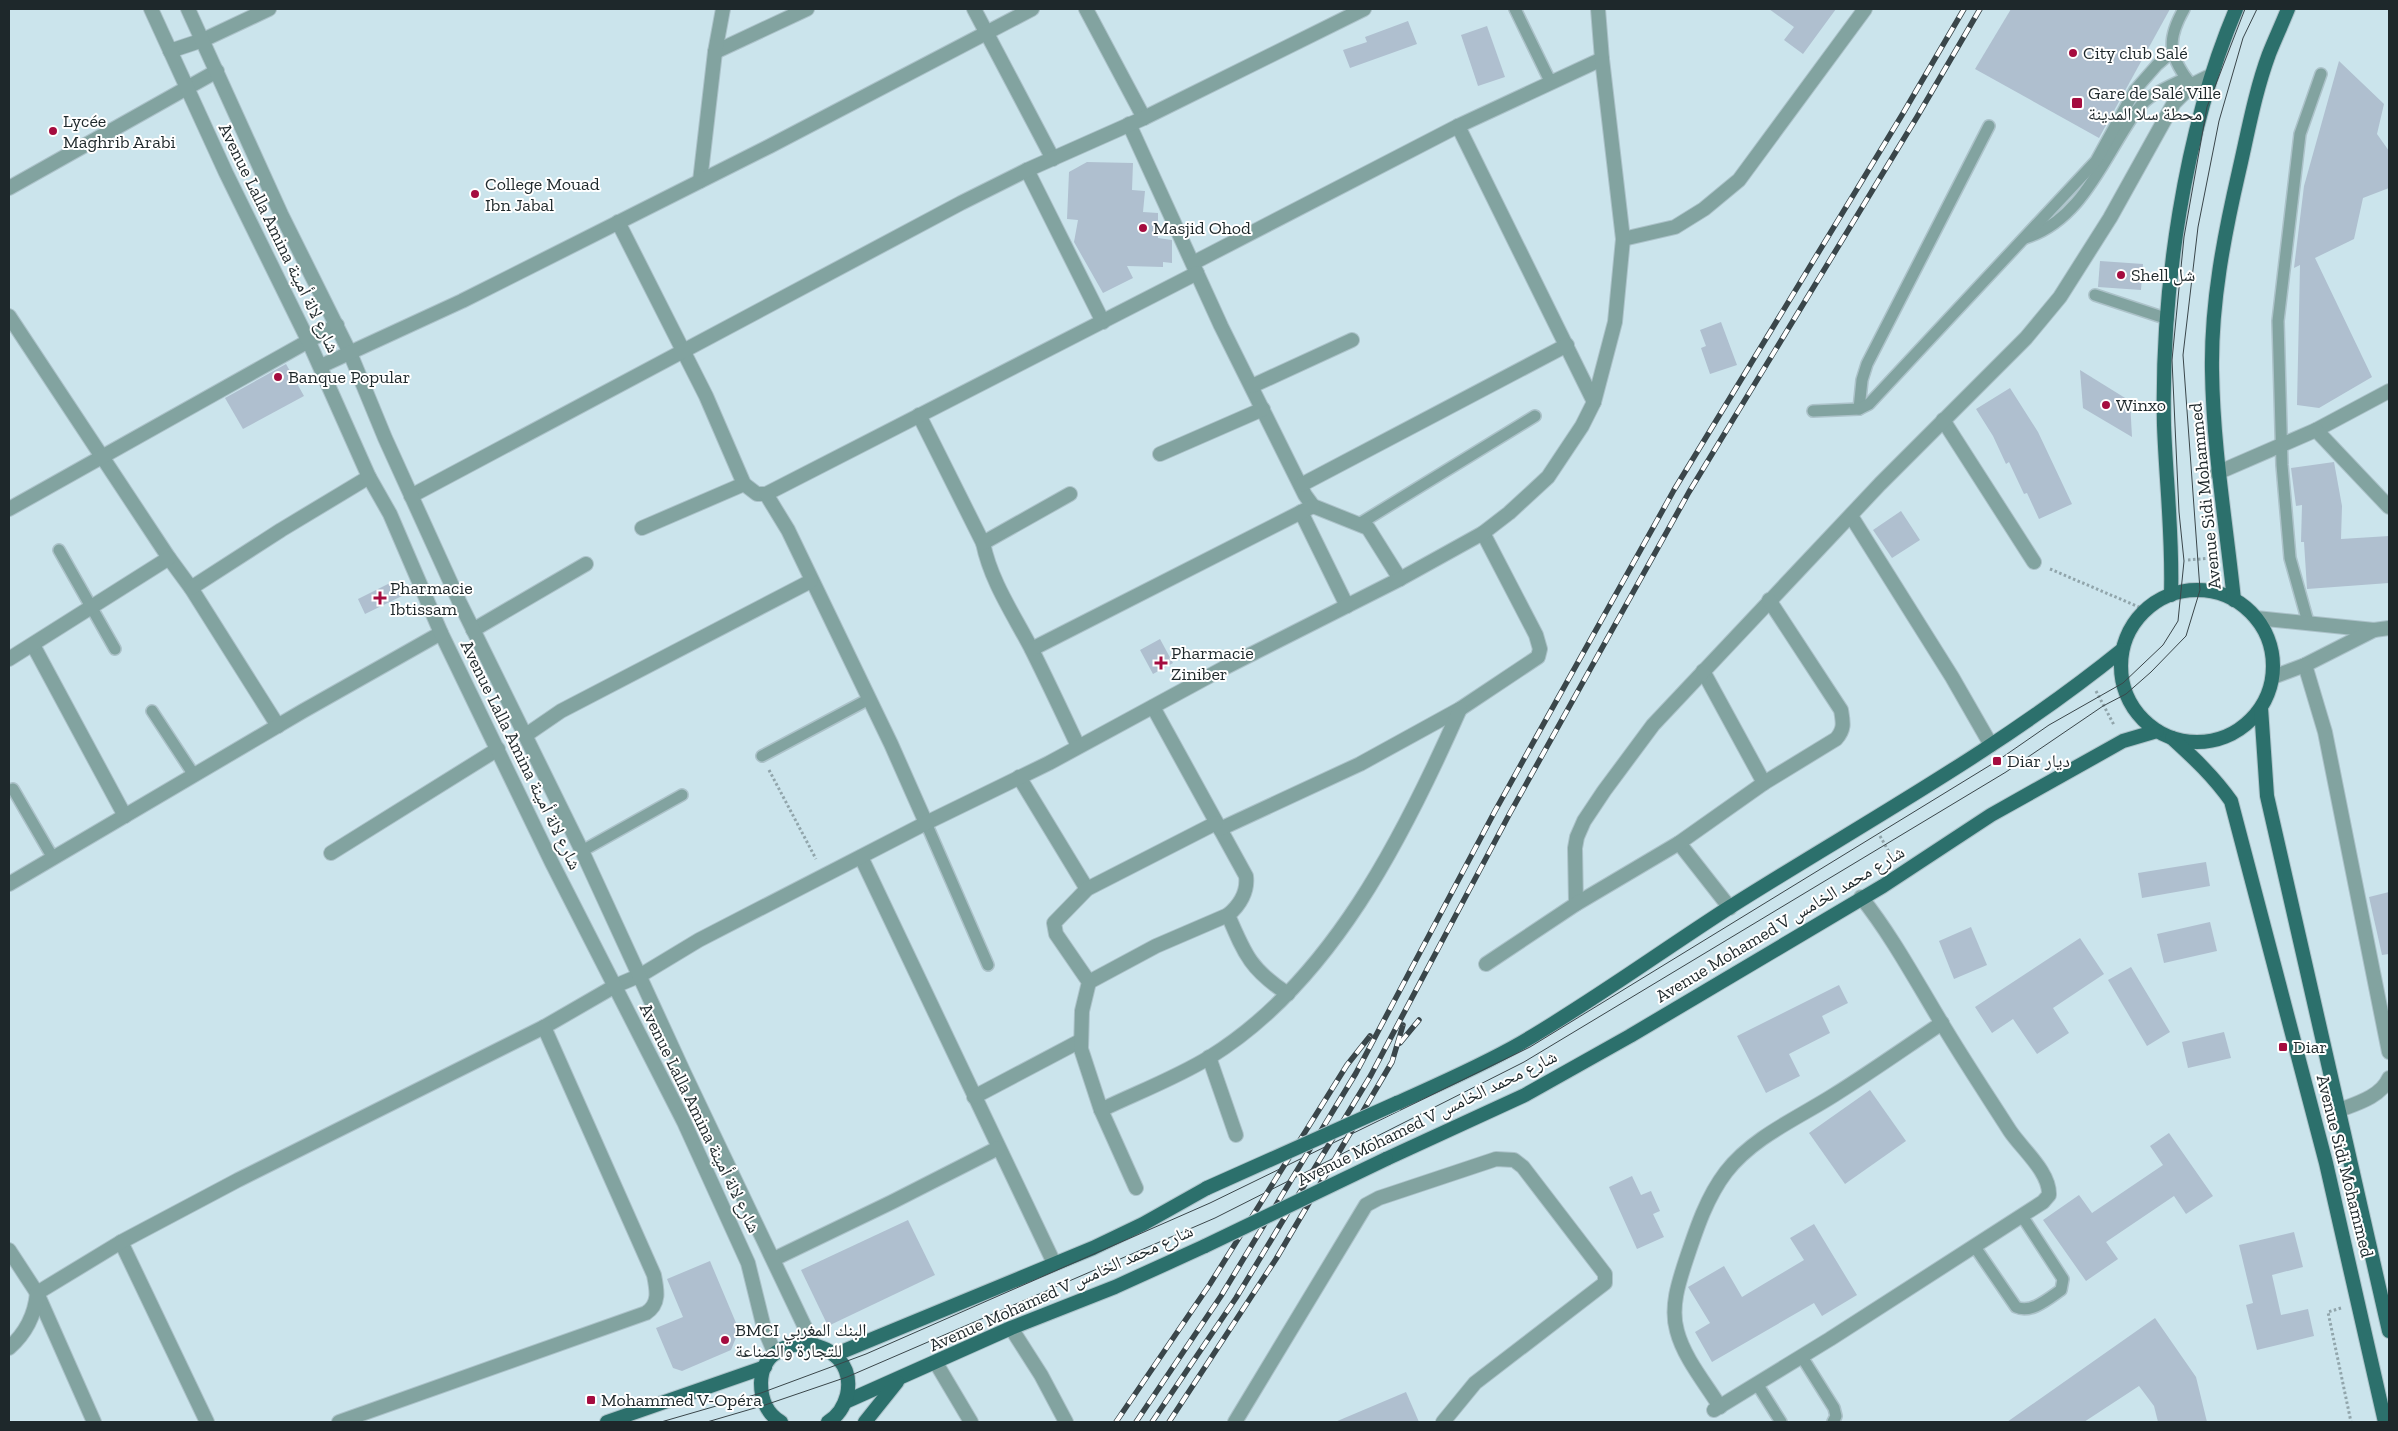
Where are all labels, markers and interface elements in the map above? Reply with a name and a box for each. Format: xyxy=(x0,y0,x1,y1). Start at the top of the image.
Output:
place label: City club Salé xyxy=(2083,42,2188,64)
marker: City club Salé xyxy=(2067,47,2079,59)
place label: Gare de Salé Ville محطة سلا المدينة xyxy=(2088,82,2221,125)
marker: Gare de Salé Ville محطة سلا المدينة xyxy=(2070,96,2084,110)
place label: Lycée Maghrib Arabi xyxy=(63,110,176,153)
street label: Avenue Lalla Amina شارع لالة أمينة xyxy=(214,120,344,356)
marker: Lycée Maghrib Arabi xyxy=(47,125,59,137)
place label: College Mouad Ibn Jabal xyxy=(485,173,600,216)
marker: College Mouad Ibn Jabal xyxy=(469,188,481,200)
place label: Masjid Ohod xyxy=(1153,217,1251,239)
marker: Masjid Ohod xyxy=(1137,222,1149,234)
place label: Shell شل xyxy=(2131,264,2195,286)
marker: Shell شل xyxy=(2115,269,2127,281)
place label: Banque Popular xyxy=(288,366,410,388)
marker: Banque Popular xyxy=(272,371,284,383)
place label: Winxo xyxy=(2116,394,2166,416)
marker: Winxo xyxy=(2100,399,2112,411)
street label: Avenue Sidi Mohammed xyxy=(2184,401,2226,590)
place label: Pharmacie Ibtissam xyxy=(390,577,473,620)
marker: Pharmacie Ibtissam xyxy=(374,592,386,604)
street label: Avenue Lalla Amina شارع لالة أمينة xyxy=(456,637,586,873)
place label: Pharmacie Ziniber xyxy=(1171,642,1254,685)
marker: Pharmacie Ziniber xyxy=(1155,657,1167,669)
place label: Diar ديار xyxy=(2007,750,2070,772)
marker: Diar ديار xyxy=(1991,755,2003,767)
street label: Avenue Mohamed V شارع محمد الخامس xyxy=(1651,841,1909,1007)
street label: Avenue Lalla Amina شارع لالة أمينة xyxy=(635,1000,765,1236)
place label: Diar xyxy=(2293,1036,2327,1058)
marker: Diar xyxy=(2277,1041,2289,1053)
street label: Avenue Mohamed V شارع محمد الخامس xyxy=(1293,1045,1561,1191)
street label: Avenue Sidi Mohammed xyxy=(2312,1072,2378,1260)
street label: Avenue Mohamed V شارع محمد الخامس xyxy=(926,1220,1196,1356)
place label: BMCI البنك المغربي للتجارة والصناعة xyxy=(735,1319,867,1362)
marker: BMCI البنك المغربي للتجارة والصناعة xyxy=(719,1334,731,1346)
place label: Mohammed V-Opéra xyxy=(601,1389,762,1411)
marker: Mohammed V-Opéra xyxy=(585,1394,597,1406)

